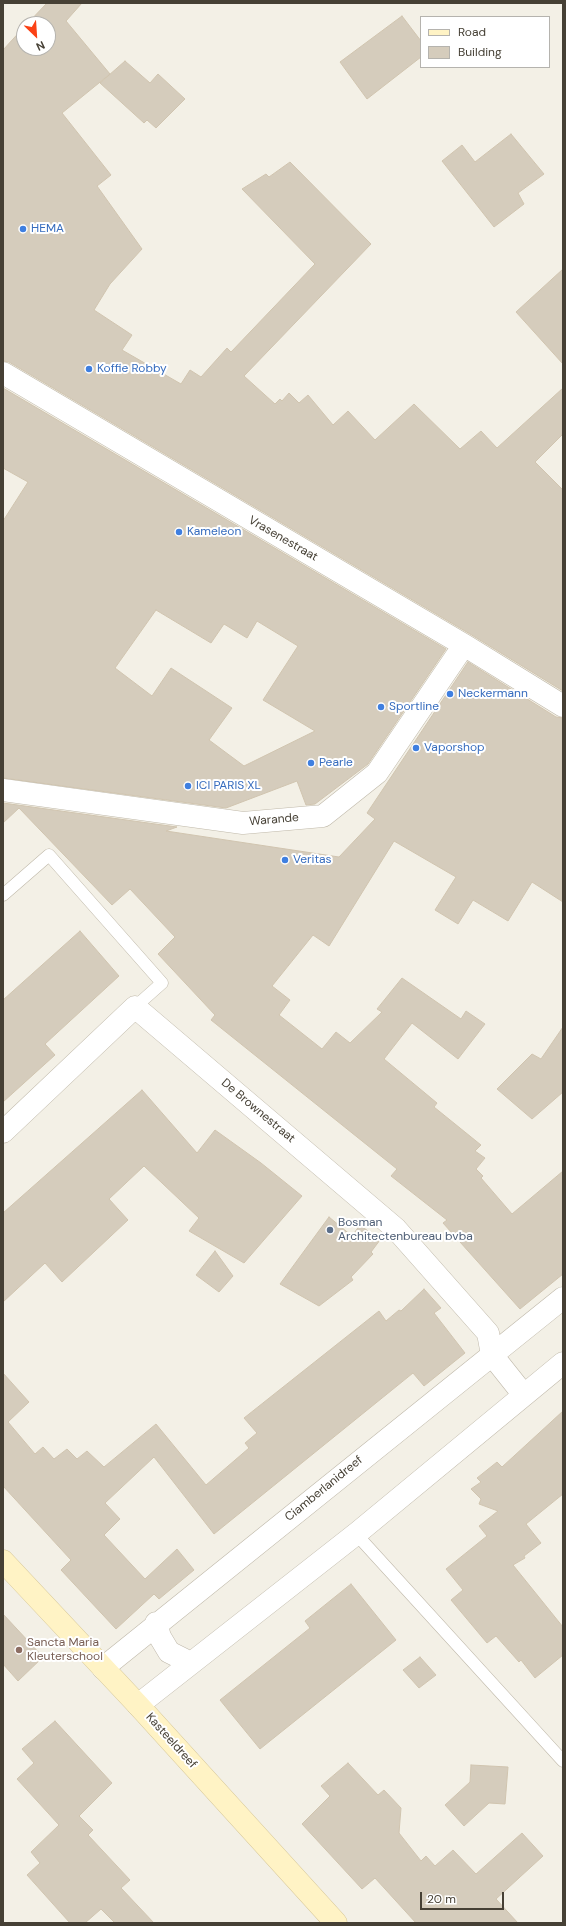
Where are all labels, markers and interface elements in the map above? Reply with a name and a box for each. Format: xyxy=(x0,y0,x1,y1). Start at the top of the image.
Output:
north arrow xyxy=(16,16,56,56)
legend xyxy=(420,16,550,68)
text: Road xyxy=(458,24,486,40)
text: N xyxy=(34,38,47,54)
text: Building xyxy=(458,44,502,60)
place label: HEMA xyxy=(31,222,64,236)
marker: HEMA xyxy=(18,224,28,234)
place label: Koffie Robby xyxy=(97,362,167,376)
marker: Koffie Robby xyxy=(84,364,94,374)
street label: Vrasenestraat xyxy=(246,513,320,565)
place label: Kameleon xyxy=(187,525,241,539)
marker: Kameleon xyxy=(174,527,184,537)
place label: Neckermann xyxy=(458,687,528,701)
marker: Neckermann xyxy=(445,689,455,699)
place label: Sportline xyxy=(389,700,439,714)
marker: Sportline xyxy=(376,702,386,712)
place label: Vaporshop xyxy=(424,741,485,755)
marker: Vaporshop xyxy=(411,743,421,753)
place label: Pearle xyxy=(319,756,353,770)
marker: Pearle xyxy=(306,758,316,768)
place label: ICI PARIS XL xyxy=(196,779,261,793)
marker: ICI PARIS XL xyxy=(183,781,193,791)
street label: Warande xyxy=(249,811,299,829)
place label: Veritas xyxy=(293,853,332,867)
marker: Veritas xyxy=(280,855,290,865)
street label: De Brownestraat xyxy=(218,1076,298,1146)
place label: Bosman Architectenbureau bvba xyxy=(338,1216,473,1244)
marker: Bosman Architectenbureau bvba xyxy=(325,1225,335,1235)
street label: Ciamberlanidreef xyxy=(282,1453,366,1525)
place label: Sancta Maria Kleuterschool xyxy=(27,1636,103,1664)
marker: Sancta Maria Kleuterschool xyxy=(14,1645,24,1655)
street label: Kasteeldreef xyxy=(142,1710,200,1772)
scale bar xyxy=(422,1884,506,1910)
text: 20 m xyxy=(427,1891,456,1907)

